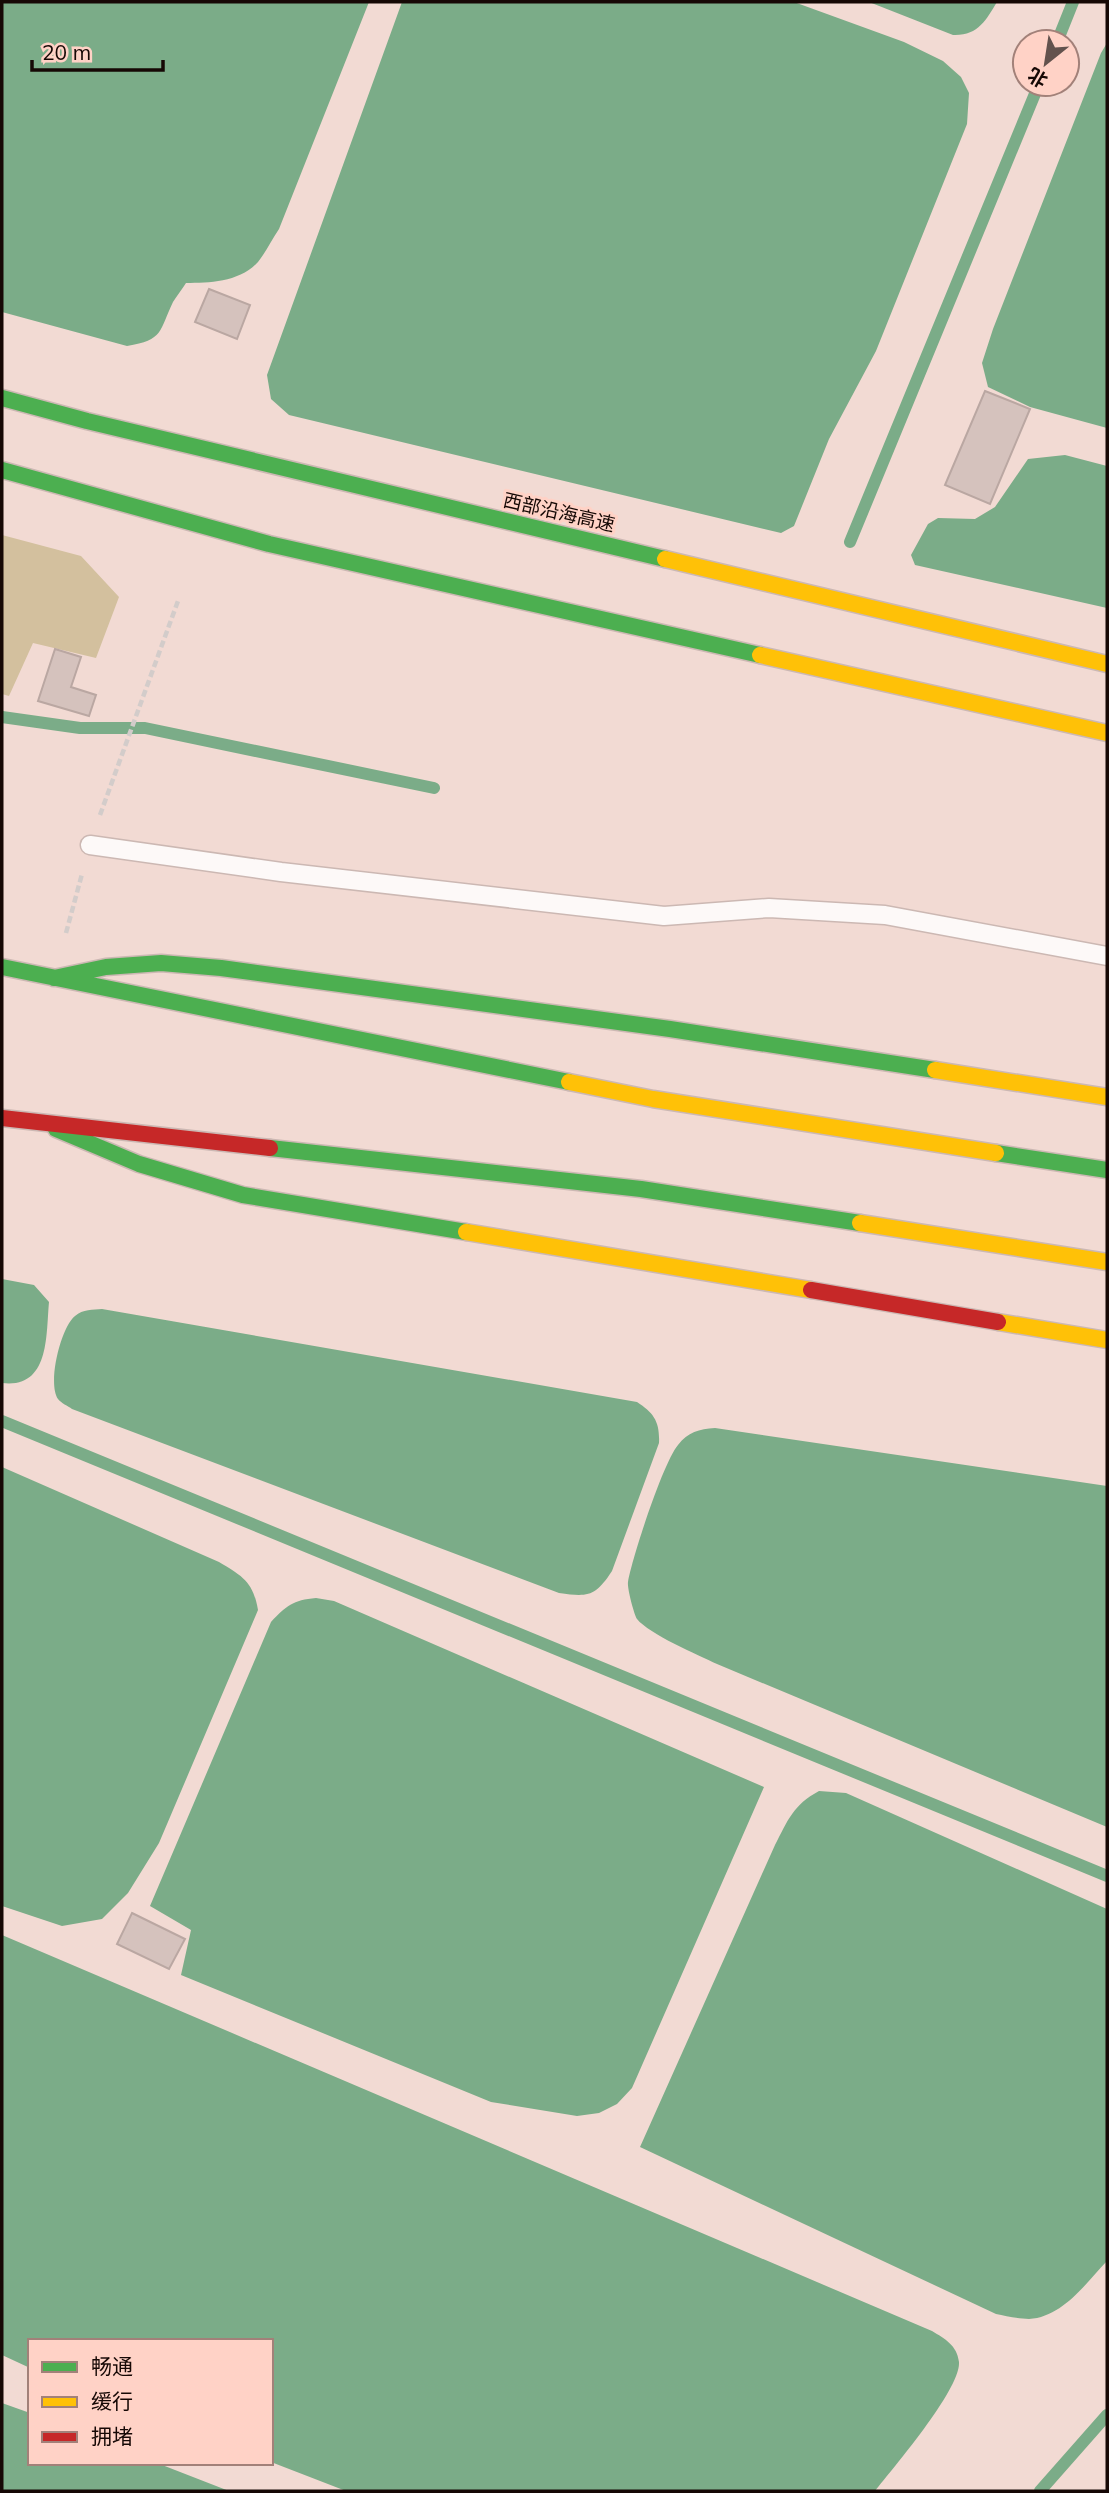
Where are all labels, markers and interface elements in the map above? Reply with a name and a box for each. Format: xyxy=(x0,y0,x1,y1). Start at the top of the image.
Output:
scale bar xyxy=(32,28,163,72)
north arrow xyxy=(1011,28,1081,98)
text: 20 m xyxy=(42,39,91,65)
text: 北 xyxy=(1023,63,1052,93)
street label: 西部沿海高速 xyxy=(501,487,617,537)
legend xyxy=(28,2339,273,2465)
text: 畅通 xyxy=(91,2353,133,2379)
text: 缓行 xyxy=(91,2388,133,2414)
text: 拥堵 xyxy=(91,2423,133,2449)

